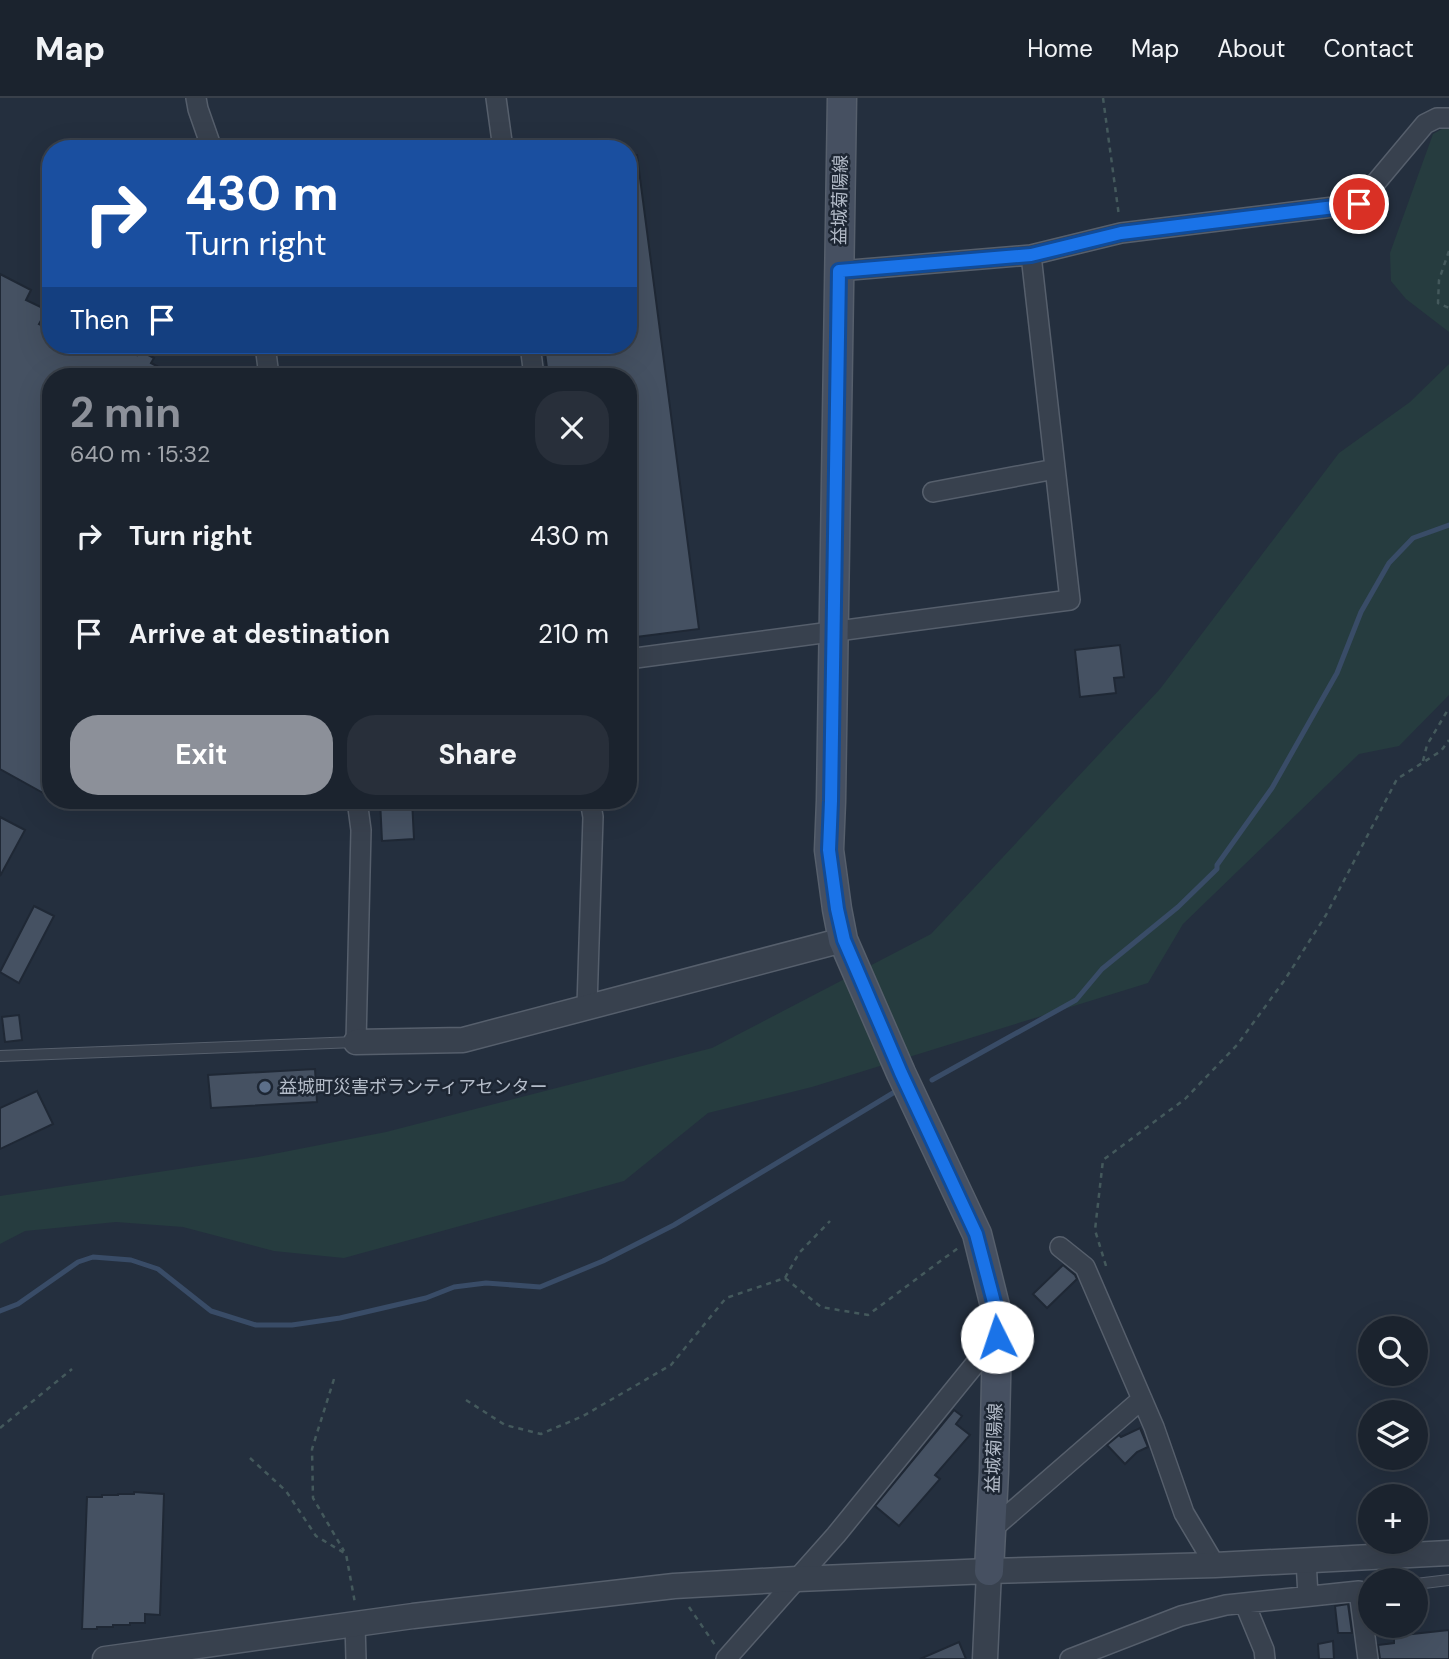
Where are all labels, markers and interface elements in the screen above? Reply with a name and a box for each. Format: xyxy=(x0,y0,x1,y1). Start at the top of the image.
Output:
text: Map xyxy=(35,27,105,70)
text: Home xyxy=(1027,33,1093,64)
text: Map xyxy=(1131,33,1179,64)
text: About xyxy=(1217,33,1286,64)
text: Contact xyxy=(1324,33,1414,64)
street label: 益城菊陽線 xyxy=(827,155,853,245)
text: 430 m xyxy=(185,161,339,225)
icon: right xyxy=(70,168,161,259)
pin xyxy=(1329,174,1389,234)
icon: arrive xyxy=(1340,185,1378,223)
text: Turn right xyxy=(185,223,327,265)
icon: arrive xyxy=(143,301,181,339)
text: Then xyxy=(70,303,129,337)
text: 2 min xyxy=(70,385,181,440)
button: close xyxy=(535,391,609,465)
text: 640 m · 15:32 xyxy=(70,439,210,469)
icon: right xyxy=(70,517,108,555)
text: Turn right xyxy=(129,519,253,553)
text: 430 m xyxy=(530,519,609,553)
icon: arrive xyxy=(70,615,108,653)
text: Arrive at destination xyxy=(129,617,390,651)
text: 210 m xyxy=(538,617,609,651)
button: Exit xyxy=(70,715,333,795)
button: Share xyxy=(347,715,609,795)
place label: 益城町災害ボランティアセンター xyxy=(279,1075,548,1099)
marker: 益城町災害ボランティアセンター xyxy=(257,1079,273,1095)
position arrow xyxy=(960,1300,1034,1374)
map controls xyxy=(1358,1316,1428,1638)
button: search xyxy=(1358,1316,1428,1386)
button: layers xyxy=(1358,1400,1428,1470)
street label: 益城菊陽線 xyxy=(980,1403,1008,1493)
button: + xyxy=(1358,1484,1428,1554)
button: − xyxy=(1358,1568,1428,1638)

